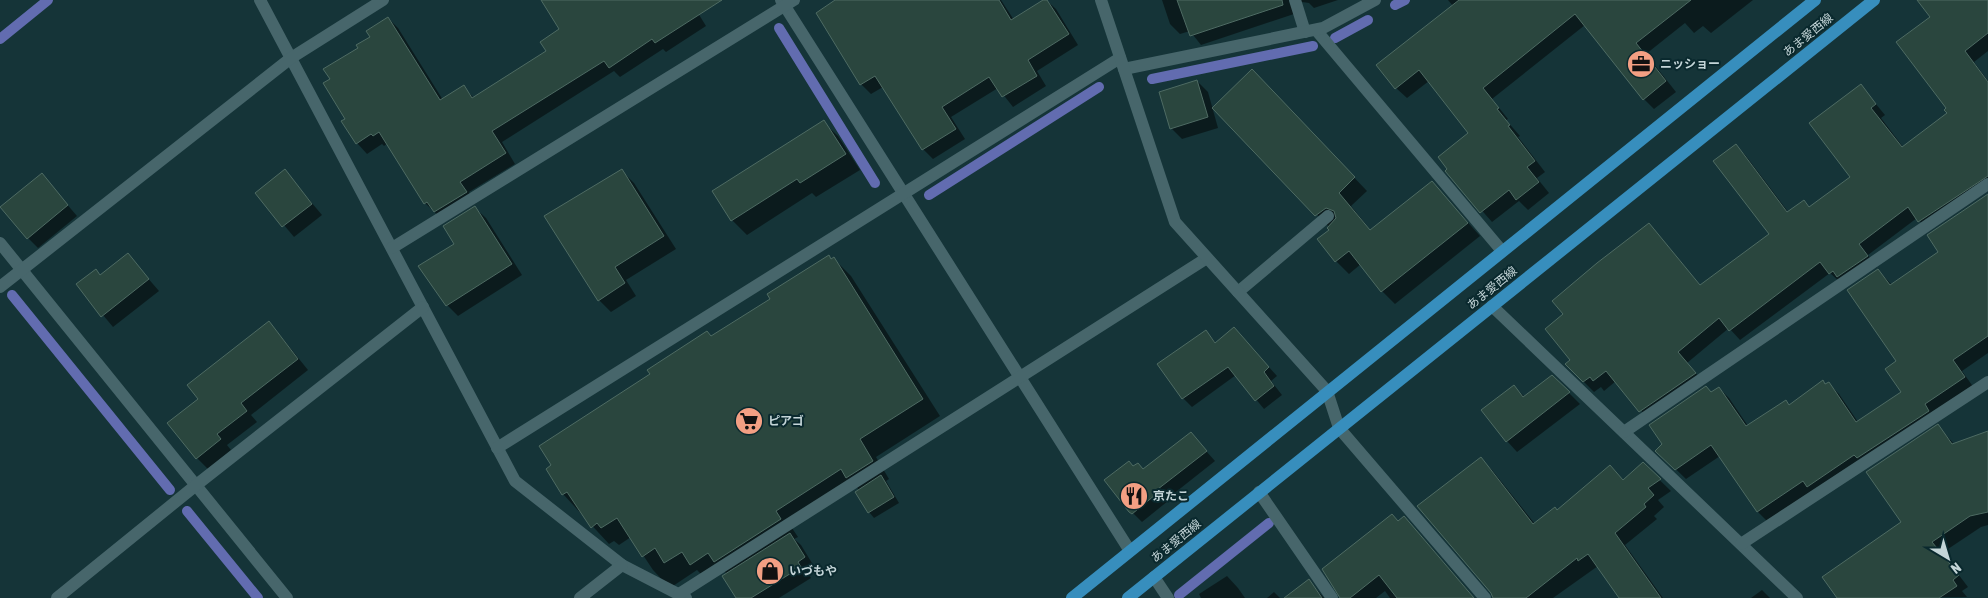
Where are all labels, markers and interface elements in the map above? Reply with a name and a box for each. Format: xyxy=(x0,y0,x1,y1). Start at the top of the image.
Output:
street label: あま愛西線 xyxy=(1780,11,1836,59)
office icon: ニッショー xyxy=(1626,49,1656,79)
place label: ニッショー xyxy=(1660,57,1720,71)
street label: あま愛西線 xyxy=(1464,264,1520,312)
supermarket icon: ピアゴ xyxy=(734,406,764,436)
place label: ピアゴ xyxy=(768,414,804,428)
restaurant icon: 京たこ xyxy=(1119,481,1149,511)
place label: 京たこ xyxy=(1153,489,1189,503)
street label: あま愛西線 xyxy=(1148,517,1204,565)
north arrow xyxy=(1923,533,1973,583)
shop icon: いづもや xyxy=(755,556,785,586)
text: N xyxy=(1948,559,1964,577)
place label: いづもや xyxy=(789,564,837,578)

